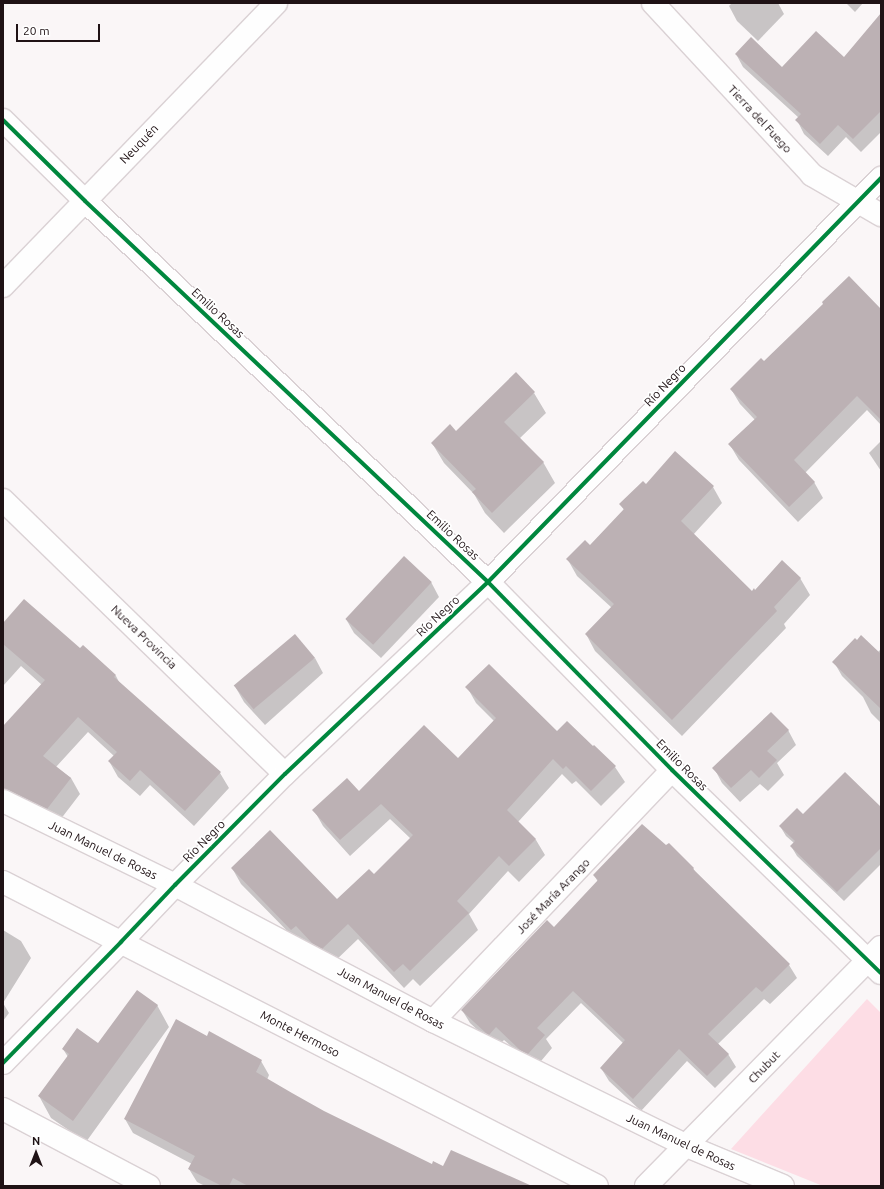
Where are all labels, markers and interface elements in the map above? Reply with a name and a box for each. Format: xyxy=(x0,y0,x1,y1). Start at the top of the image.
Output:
scale bar xyxy=(18,16,102,42)
text: 20 m xyxy=(23,24,50,37)
street label: Tierra del Fuego xyxy=(725,82,795,156)
street label: Neuquén xyxy=(117,121,161,167)
street label: Emilio Rosas xyxy=(189,285,247,341)
street label: Río Negro xyxy=(641,361,689,409)
street label: Emilio Rosas xyxy=(424,507,482,563)
street label: Río Negro xyxy=(413,592,463,640)
street label: Nueva Provincia xyxy=(108,602,180,672)
street label: Emilio Rosas xyxy=(653,736,711,794)
street label: Juan Manuel de Rosas xyxy=(46,817,160,883)
street label: Río Negro xyxy=(180,817,228,865)
street label: José María Arango xyxy=(513,855,593,937)
street label: Juan Manuel de Rosas xyxy=(335,964,447,1032)
street label: Monte Hermoso xyxy=(258,1008,342,1060)
street label: Chubut xyxy=(745,1048,783,1086)
street label: Juan Manuel de Rosas xyxy=(624,1110,738,1174)
north arrow xyxy=(16,1133,56,1173)
text: N xyxy=(32,1135,40,1147)

